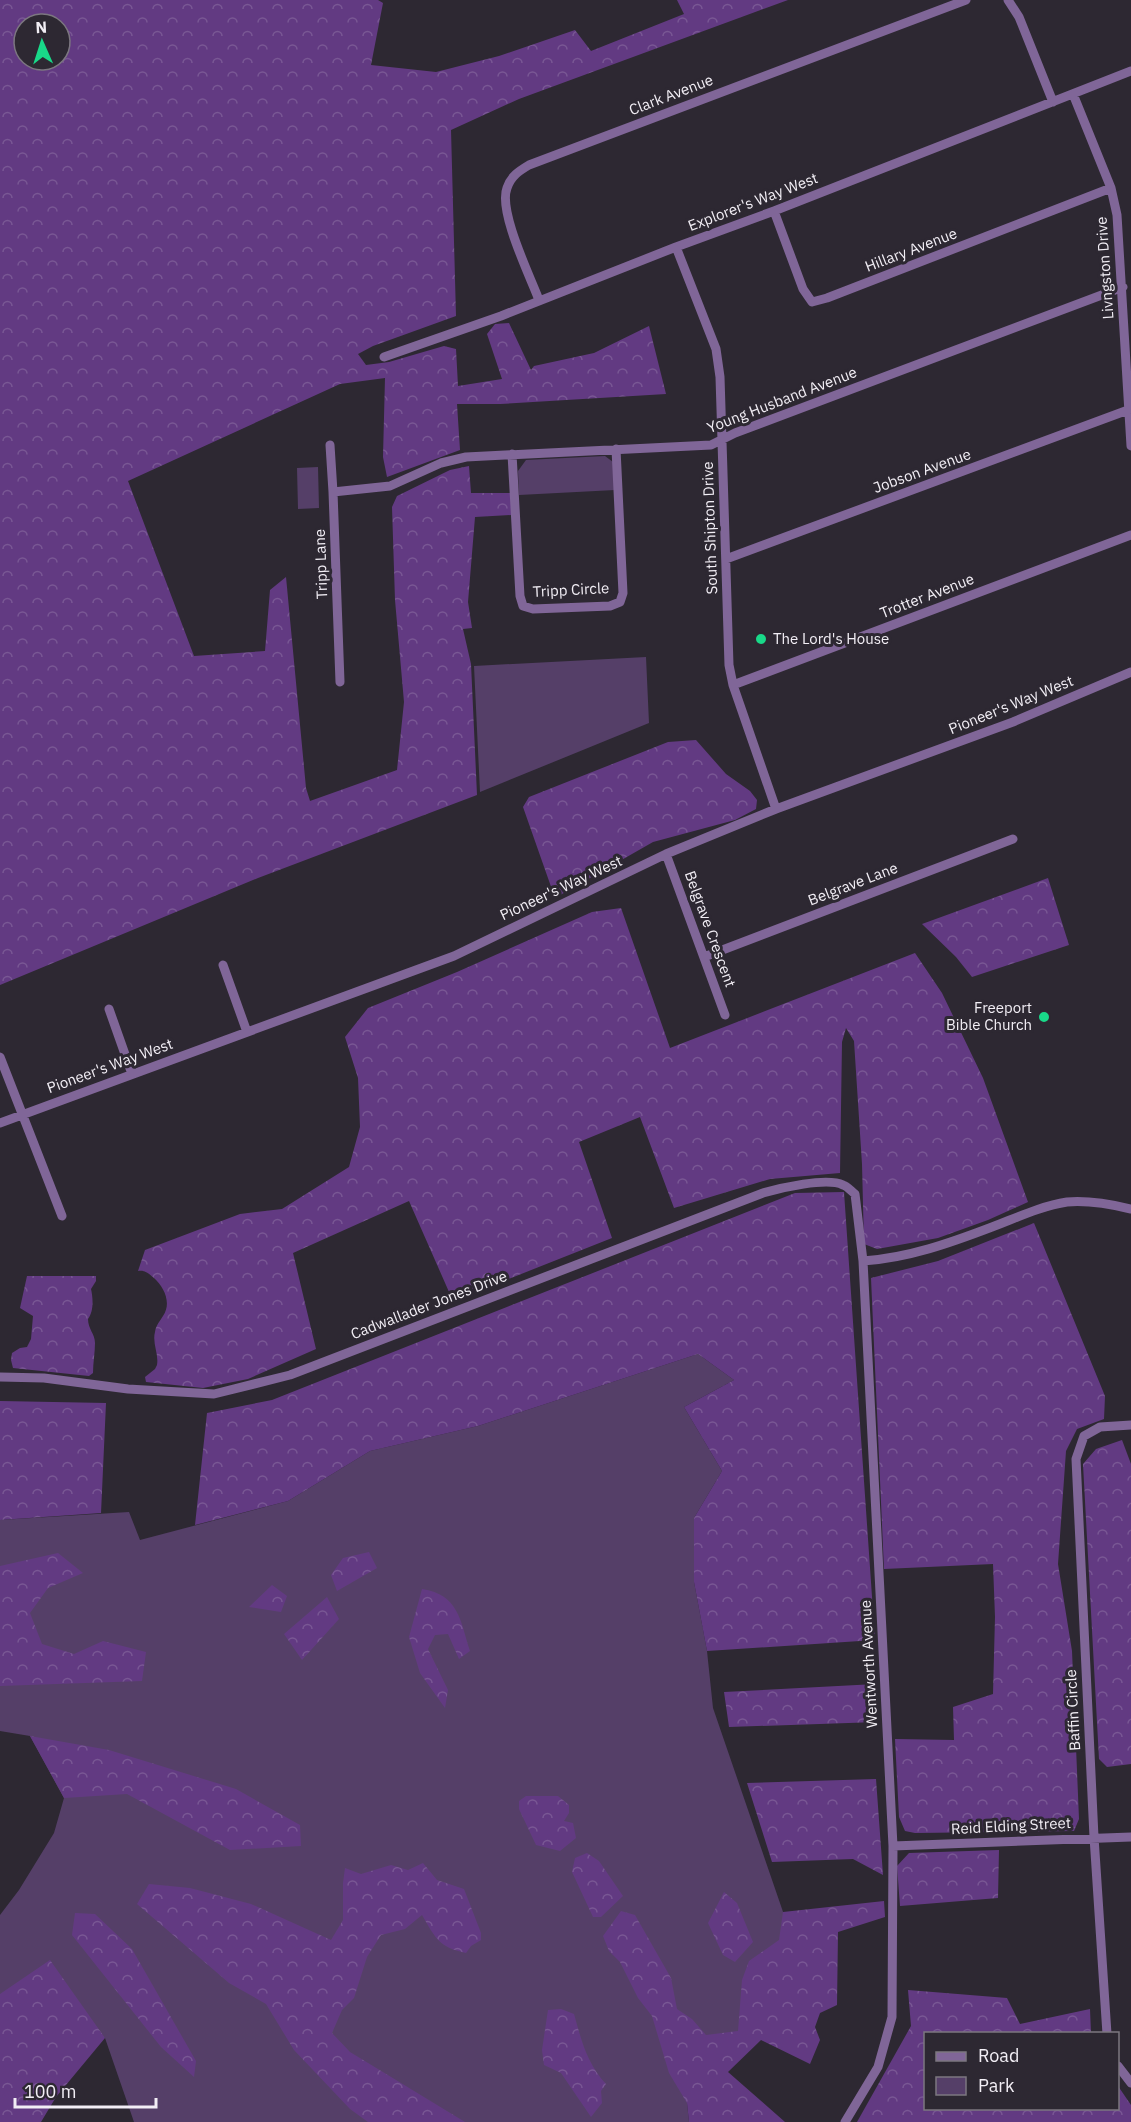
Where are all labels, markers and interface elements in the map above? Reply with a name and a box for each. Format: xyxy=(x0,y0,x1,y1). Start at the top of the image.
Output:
north arrow xyxy=(12,12,72,72)
text: N xyxy=(35,17,48,37)
street label: Clark Avenue xyxy=(626,70,716,119)
street label: Explorer's Way West xyxy=(685,168,820,235)
street label: Livngston Drive xyxy=(1091,216,1118,320)
street label: Hillary Avenue xyxy=(862,223,960,276)
street label: Young Husband Avenue xyxy=(704,362,859,437)
street label: Jobson Avenue xyxy=(870,444,973,497)
street label: South Shipton Drive xyxy=(698,461,721,595)
street label: Tripp Lane xyxy=(310,529,331,600)
street label: Trotter Avenue xyxy=(877,569,977,622)
street label: Tripp Circle xyxy=(532,578,610,601)
place label: The Lord's House xyxy=(773,629,889,648)
marker: The Lord's House xyxy=(754,632,768,646)
street label: Pioneer's Way West xyxy=(946,671,1076,738)
street label: Pioneer's Way West xyxy=(497,851,625,924)
street label: Belgrave Lane xyxy=(805,858,900,909)
street label: Belgrave Crescent xyxy=(681,868,740,989)
place label: Freeport Bible Church xyxy=(946,998,1032,1034)
marker: Freeport Bible Church xyxy=(1037,1010,1051,1024)
street label: Pioneer's Way West xyxy=(44,1034,175,1097)
street label: Cadwallader Jones Drive xyxy=(348,1266,510,1343)
street label: Wentworth Avenue xyxy=(856,1600,881,1728)
street label: Baffin Circle xyxy=(1061,1669,1084,1751)
street label: Reid Elding Street xyxy=(951,1813,1071,1838)
legend xyxy=(924,2032,1119,2110)
text: Road xyxy=(978,2044,1019,2067)
scale bar xyxy=(15,2071,156,2109)
text: Park xyxy=(978,2074,1015,2097)
text: 100 m xyxy=(24,2080,76,2103)

